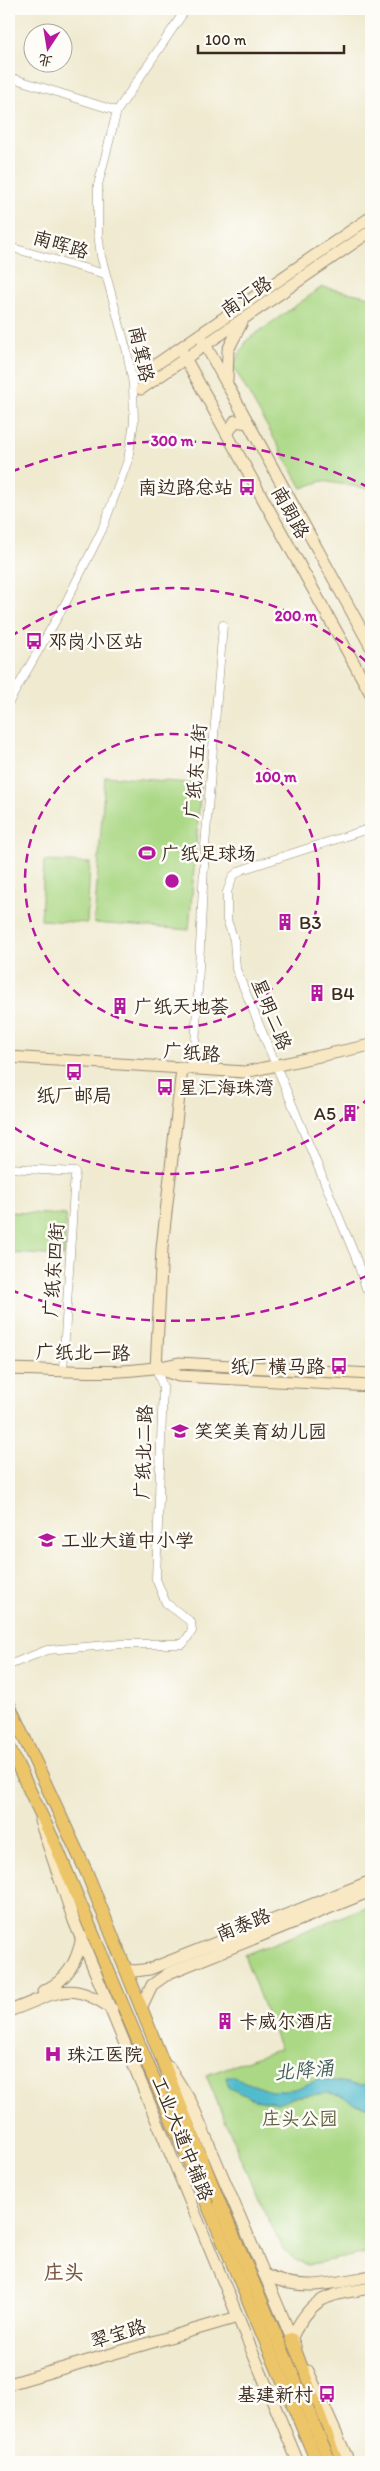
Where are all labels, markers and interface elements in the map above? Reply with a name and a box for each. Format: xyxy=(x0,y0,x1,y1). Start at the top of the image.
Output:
north arrow xyxy=(22,22,72,72)
scale bar xyxy=(198,22,344,54)
text: 100 m xyxy=(205,31,247,49)
text: 北 xyxy=(37,50,54,70)
street label: 南晖路 xyxy=(30,226,91,263)
street label: 南汇路 xyxy=(216,271,276,322)
street label: 南箕路 xyxy=(124,324,159,384)
text: 300 m xyxy=(151,432,194,450)
place label: 南边路总站 xyxy=(138,476,233,499)
bus stop icon: 南边路总站 xyxy=(237,477,257,497)
street label: 南朗路 xyxy=(267,482,314,543)
text: 200 m xyxy=(275,607,318,625)
place label: 邓岗小区站 xyxy=(48,630,143,653)
bus stop icon: 邓岗小区站 xyxy=(24,631,44,651)
street label: 广纸东五街 xyxy=(180,723,211,819)
text: 100 m xyxy=(255,768,297,786)
place label: 广纸足球场 xyxy=(161,842,256,865)
sports icon: 广纸足球场 xyxy=(137,843,157,863)
centre of rings xyxy=(163,872,181,890)
place label: B3 xyxy=(299,911,322,934)
building icon: B3 xyxy=(275,912,295,932)
street label: 星明二路 xyxy=(247,975,296,1054)
place label: B4 xyxy=(331,982,355,1005)
building icon: B4 xyxy=(307,983,327,1003)
place label: 广纸天地荟 xyxy=(134,995,229,1018)
building icon: 广纸天地荟 xyxy=(110,996,130,1016)
street label: 广纸路 xyxy=(163,1039,221,1066)
bus stop icon: 纸厂邮局 xyxy=(64,1062,84,1082)
place label: 星汇海珠湾 xyxy=(179,1076,274,1099)
bus stop icon: 星汇海珠湾 xyxy=(155,1077,175,1097)
place label: 纸厂邮局 xyxy=(36,1084,112,1107)
place label: A5 xyxy=(314,1102,336,1125)
building icon: A5 xyxy=(340,1103,360,1123)
street label: 广纸东四街 xyxy=(39,1222,68,1318)
street label: 广纸北一路 xyxy=(35,1340,131,1365)
place label: 纸厂横马路 xyxy=(230,1355,325,1378)
bus stop icon: 纸厂横马路 xyxy=(329,1356,349,1376)
street label: 广纸北二路 xyxy=(130,1404,157,1500)
place label: 笑笑美育幼儿园 xyxy=(194,1420,327,1443)
school or university icon: 笑笑美育幼儿园 xyxy=(170,1421,190,1441)
place label: 工业大道中小学 xyxy=(61,1529,194,1552)
school or university icon: 工业大道中小学 xyxy=(37,1530,57,1550)
street label: 南泰路 xyxy=(212,1903,274,1946)
place label: 卡威尔酒店 xyxy=(239,2010,334,2033)
building icon: 卡威尔酒店 xyxy=(215,2011,235,2031)
place label: 珠江医院 xyxy=(67,2043,143,2066)
hospital icon: 珠江医院 xyxy=(43,2044,63,2064)
water label: 北降涌 xyxy=(273,2055,336,2085)
street label: 工业大道中辅路 xyxy=(147,2072,218,2204)
park label: 庄头公园 xyxy=(262,2107,338,2130)
district label: 庄头 xyxy=(44,2260,84,2284)
street label: 翠宝路 xyxy=(88,2314,149,2353)
place label: 基建新村 xyxy=(237,2383,313,2406)
bus stop icon: 基建新村 xyxy=(317,2384,337,2404)

